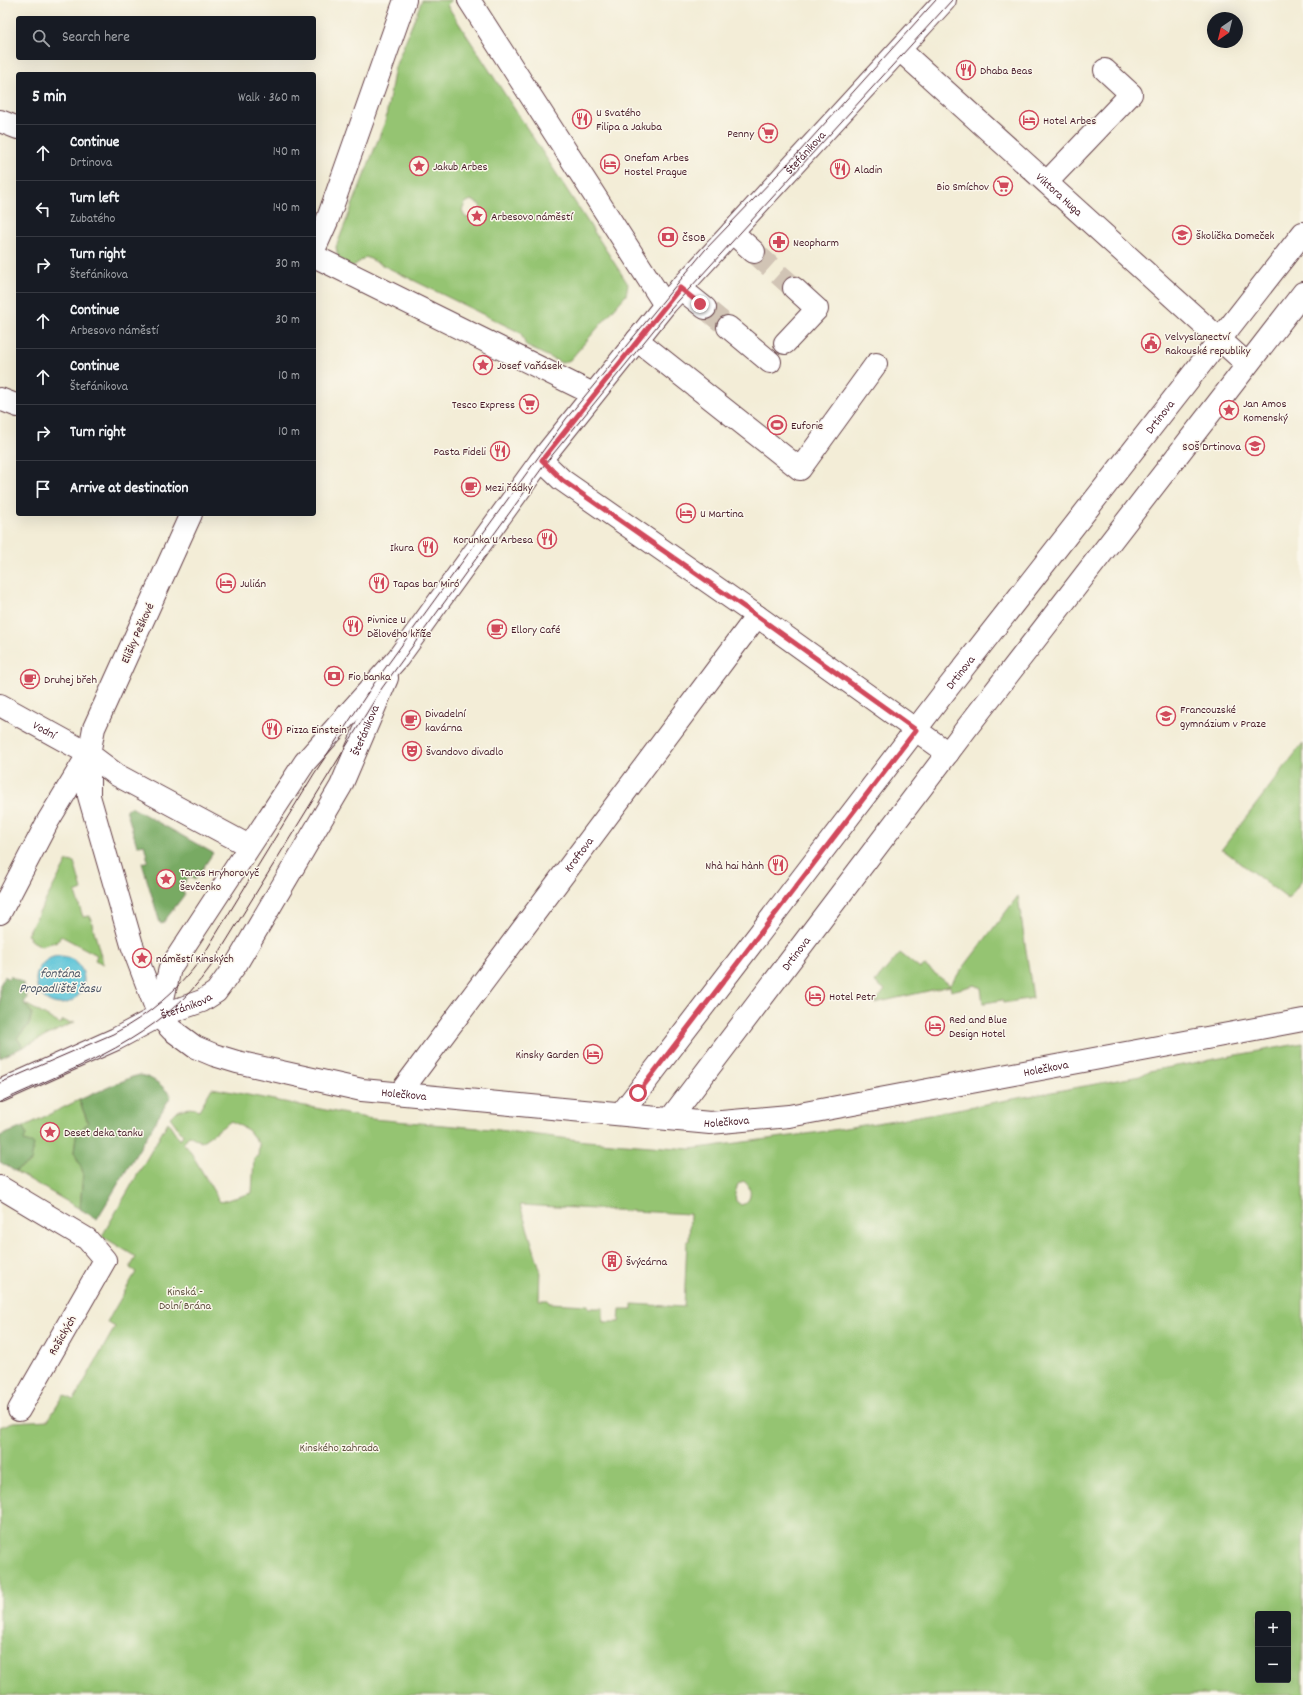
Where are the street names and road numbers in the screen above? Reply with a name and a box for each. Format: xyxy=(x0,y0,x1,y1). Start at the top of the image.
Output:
street label: Štefánikova xyxy=(782,128,831,179)
street label: Viktora Huga xyxy=(1031,170,1086,221)
street label: Drtinova xyxy=(1142,397,1180,438)
street label: Elišky Peškové xyxy=(117,601,159,667)
street label: Drtinova xyxy=(943,652,980,694)
street label: Štefánikova xyxy=(348,702,385,759)
street label: Vodní xyxy=(29,718,59,745)
street label: Kroftova xyxy=(561,834,599,876)
street label: Drtinova xyxy=(778,933,816,975)
street label: Štefánikova xyxy=(159,989,216,1025)
street label: Holečkova xyxy=(1022,1057,1070,1082)
street label: Holečkova xyxy=(380,1085,427,1106)
street label: Holečkova xyxy=(703,1113,750,1133)
street label: Rošických xyxy=(45,1313,82,1359)

